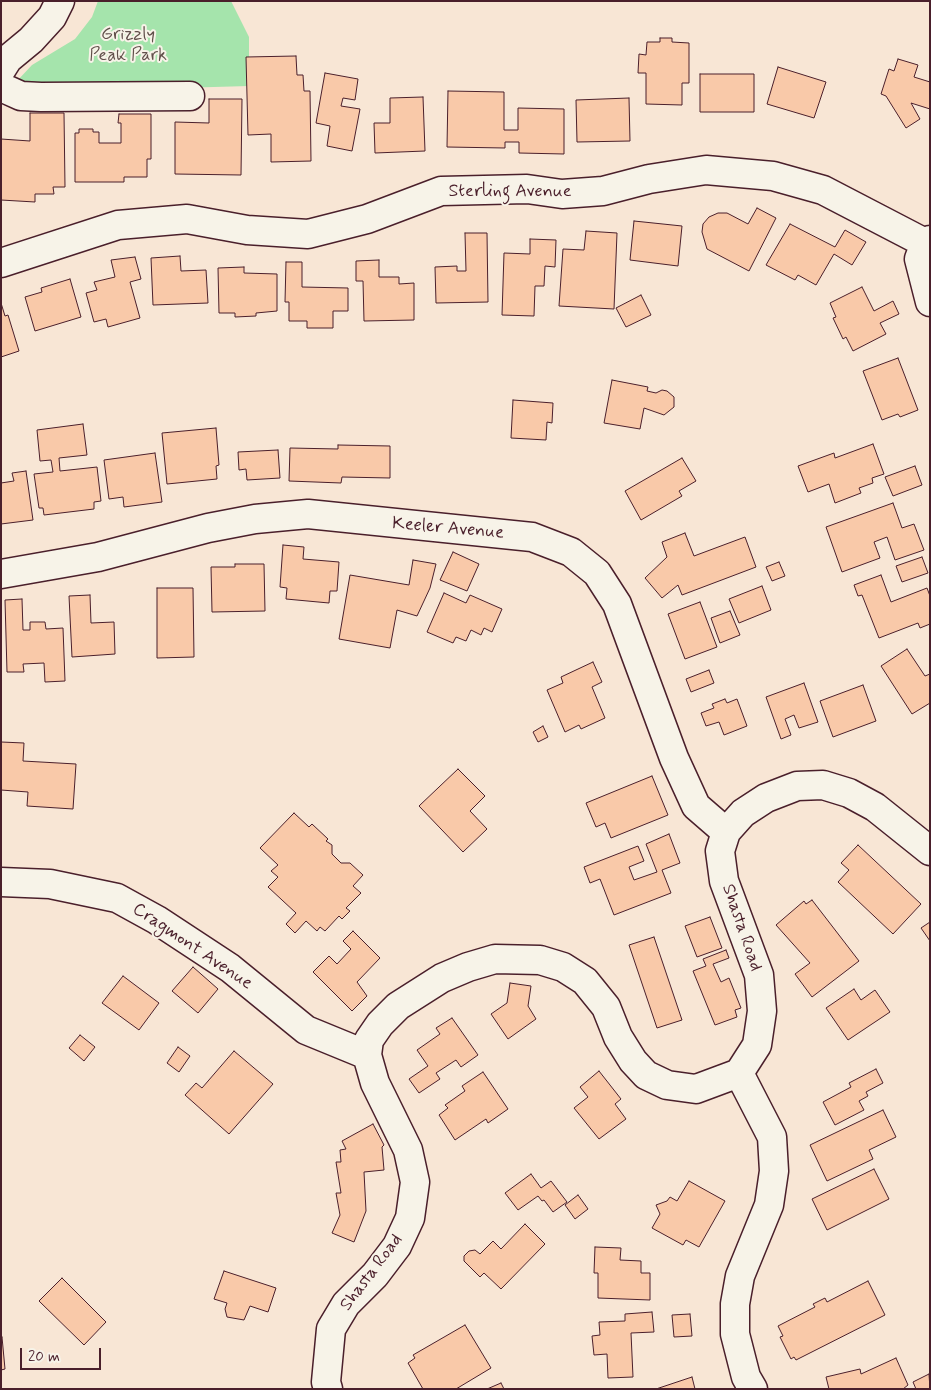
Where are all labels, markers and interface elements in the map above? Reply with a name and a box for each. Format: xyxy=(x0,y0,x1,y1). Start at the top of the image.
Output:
park label: Grizzly Peak Park xyxy=(89,24,167,66)
street label: Sterling Avenue xyxy=(448,181,572,203)
street label: Keeler Avenue xyxy=(391,513,505,545)
street label: Shasta Road xyxy=(716,882,766,974)
street label: Cragmont Avenue xyxy=(128,899,256,995)
street label: Shasta Road xyxy=(336,1230,408,1316)
scale bar xyxy=(22,1338,104,1370)
text: 20 m xyxy=(28,1347,60,1367)

